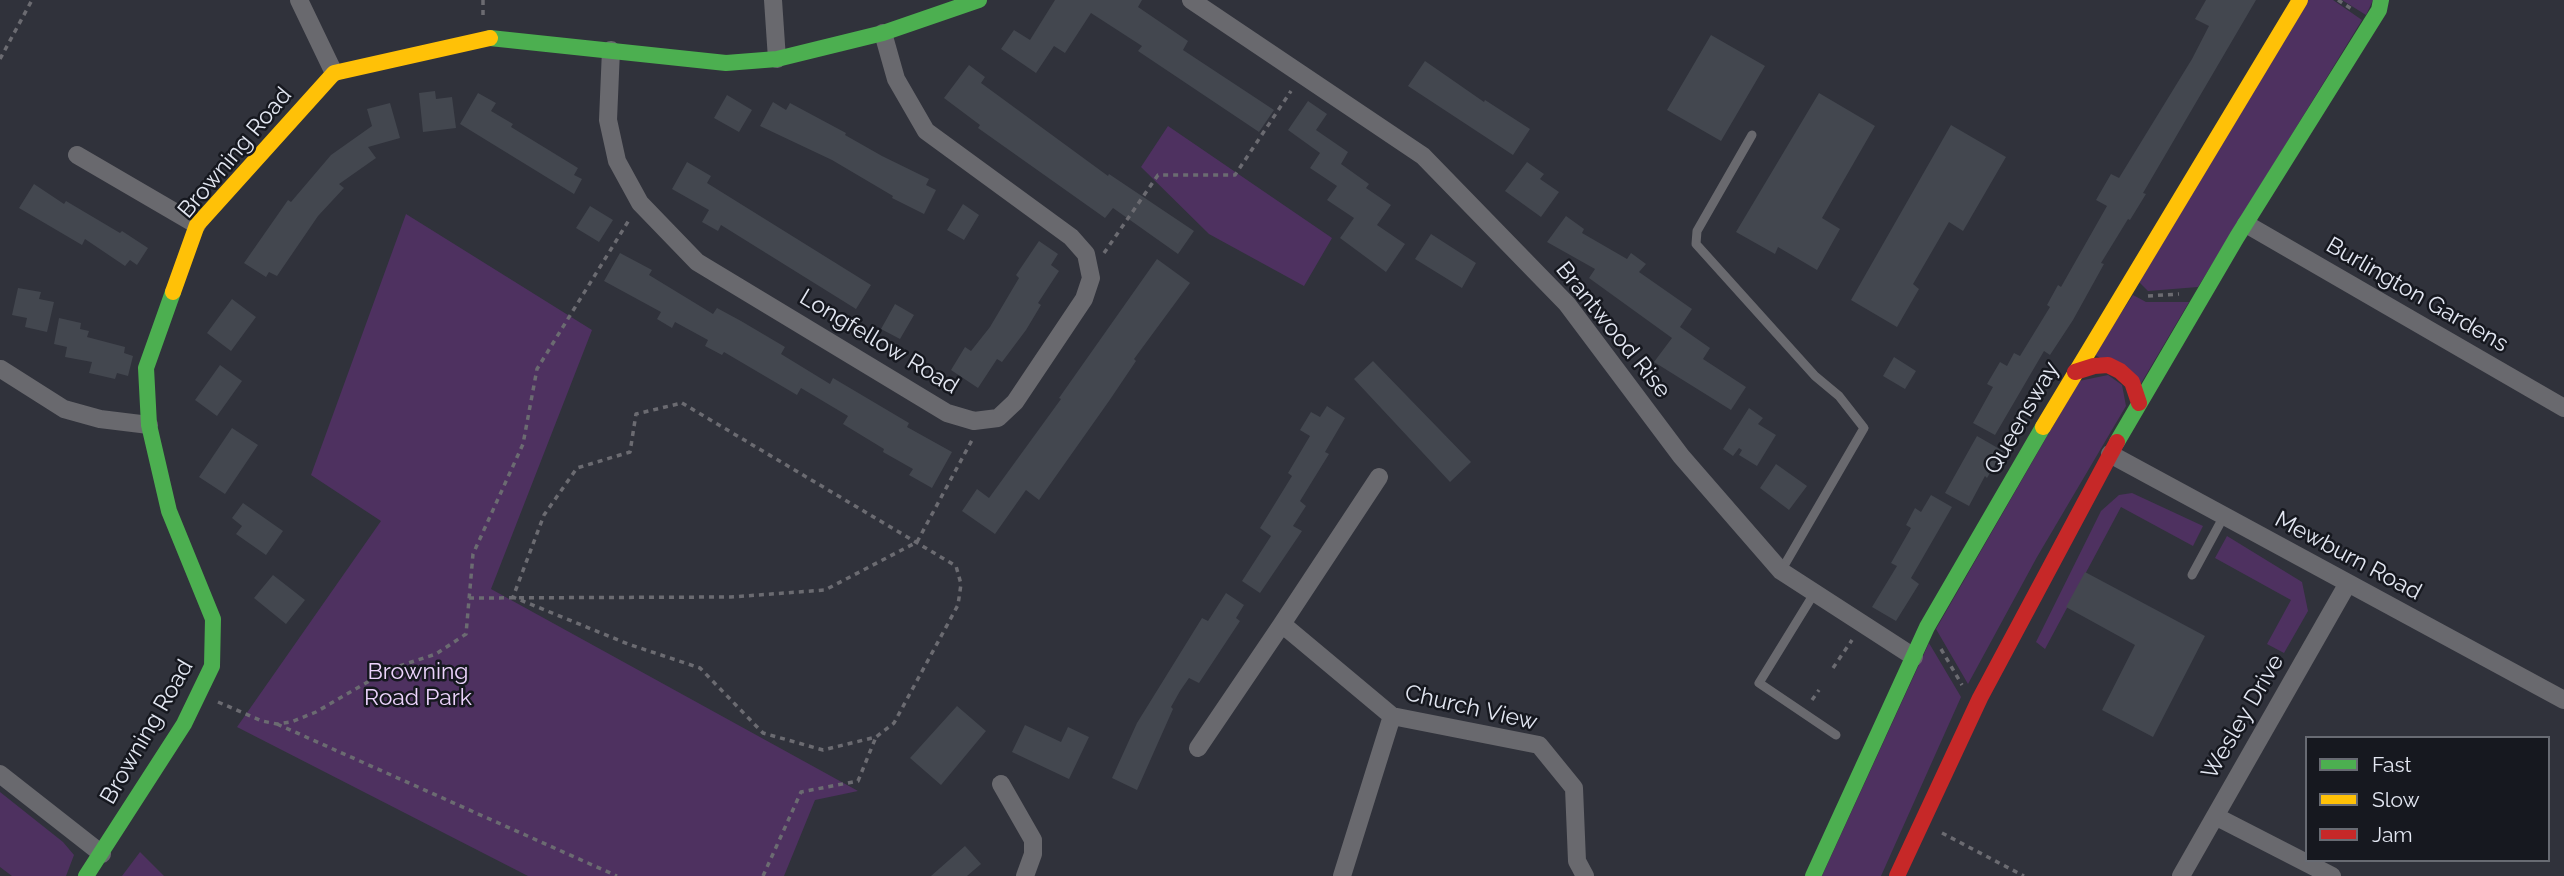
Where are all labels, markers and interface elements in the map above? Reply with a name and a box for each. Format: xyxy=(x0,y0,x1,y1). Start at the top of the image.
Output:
street label: Browning Road xyxy=(172,82,298,224)
street label: Burlington Gardens xyxy=(2321,232,2513,358)
street label: Brantwood Rise xyxy=(1550,256,1676,404)
street label: Longfellow Road xyxy=(794,284,964,400)
street label: Queensway xyxy=(1979,357,2065,479)
street label: Mewburn Road xyxy=(2270,506,2426,606)
street label: Wesley Drive xyxy=(2196,650,2290,784)
street label: Browning Road xyxy=(95,655,199,809)
park label: Browning Road Park xyxy=(364,658,472,712)
street label: Church View xyxy=(1402,679,1540,737)
legend xyxy=(2305,736,2550,862)
text: Fast xyxy=(2372,752,2412,777)
text: Slow xyxy=(2372,787,2420,812)
text: Jam xyxy=(2372,822,2413,847)

